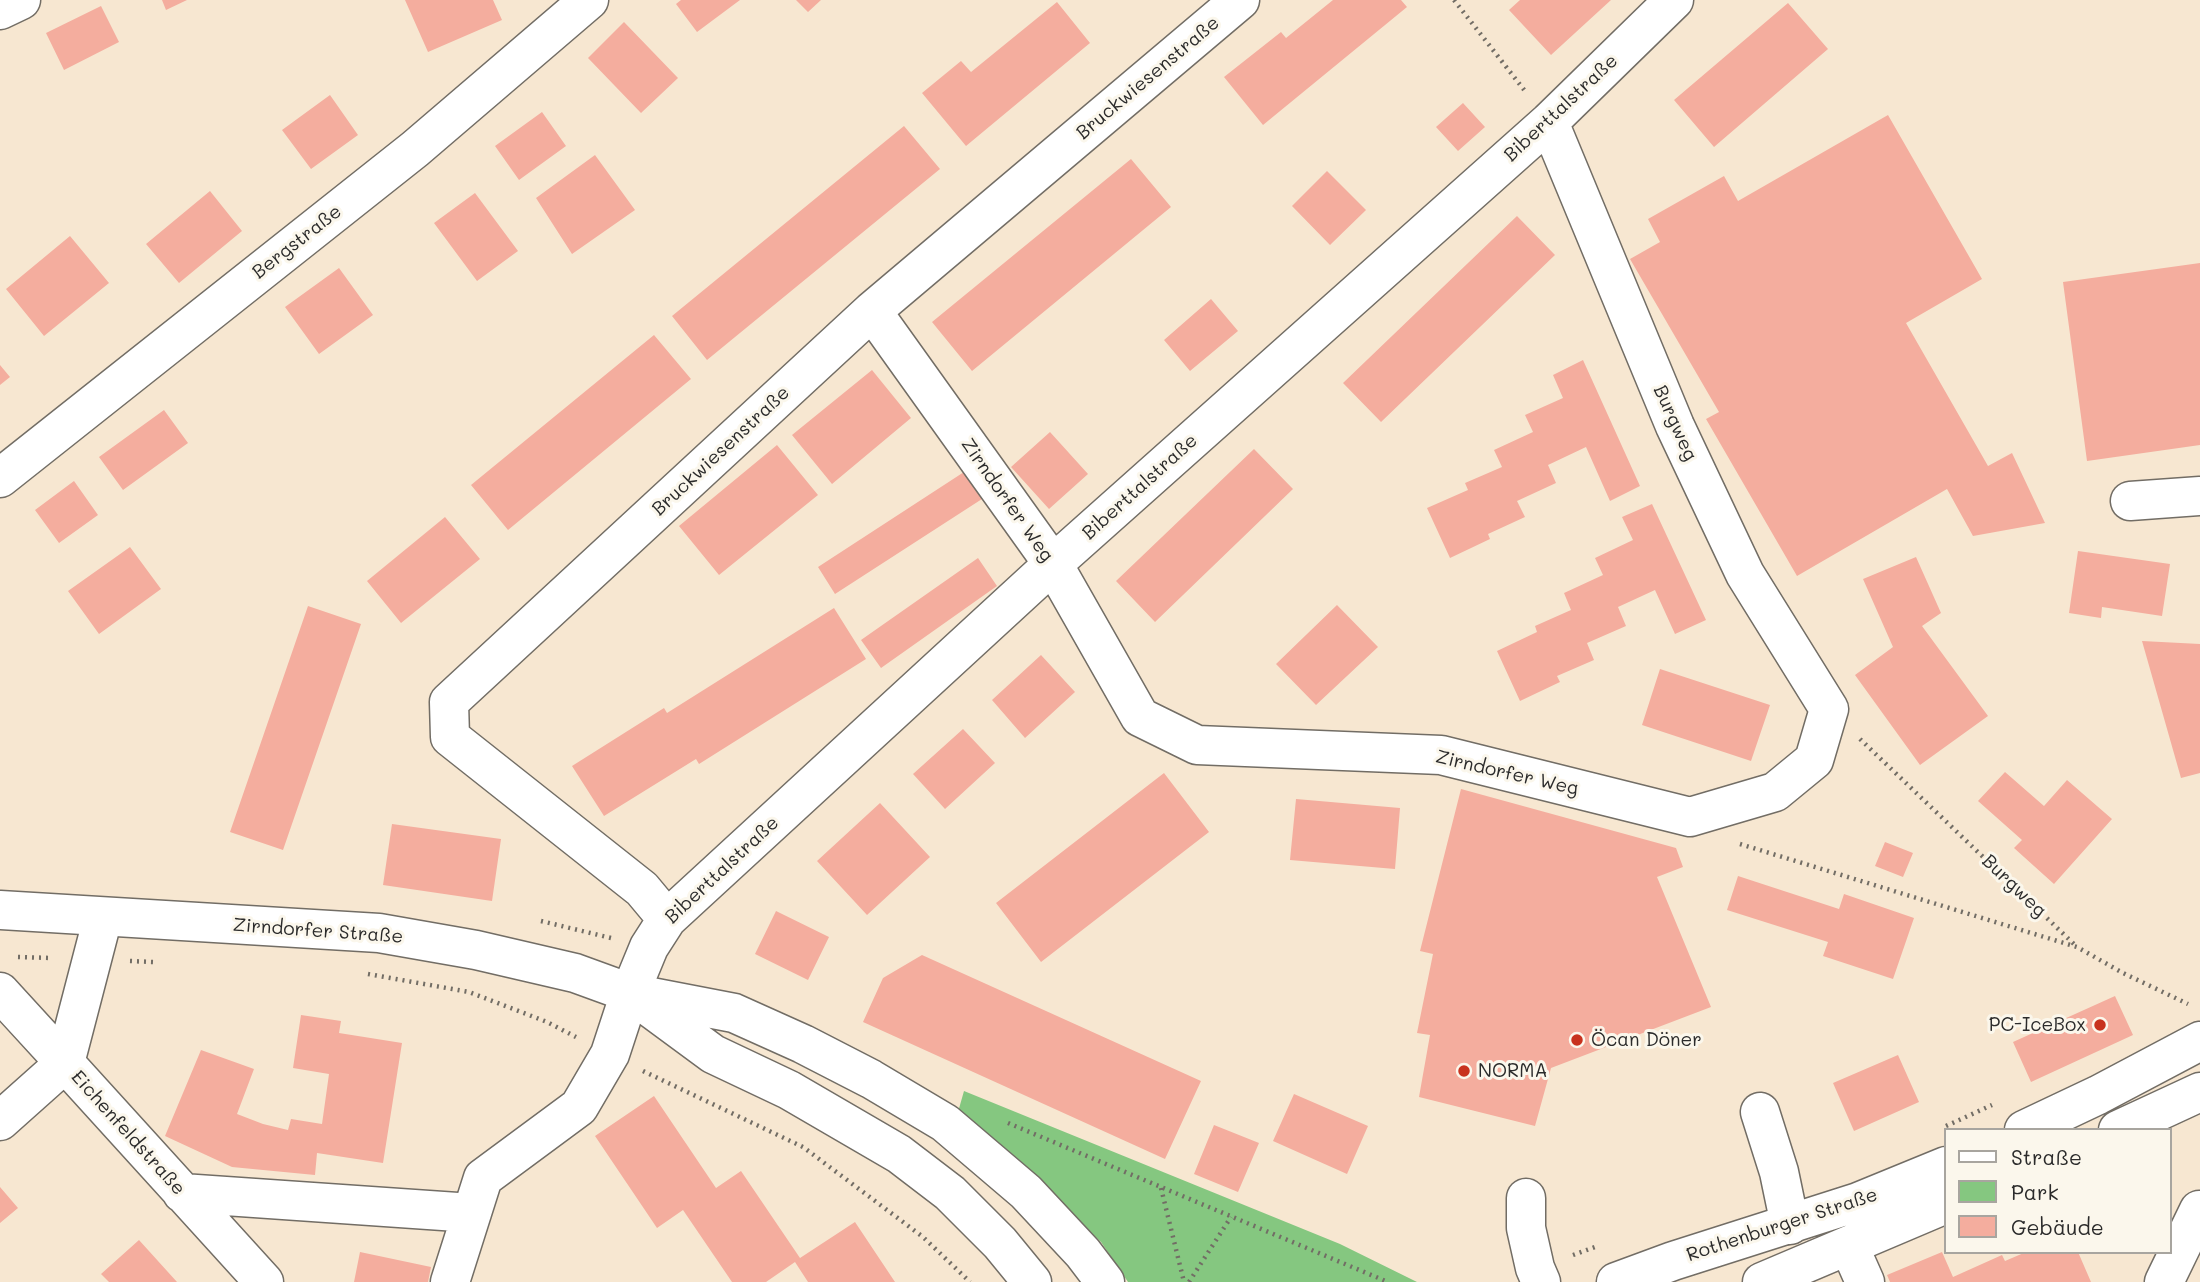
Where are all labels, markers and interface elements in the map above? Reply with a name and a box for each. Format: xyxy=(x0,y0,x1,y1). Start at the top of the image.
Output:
street label: Bruckwiesenstraße xyxy=(1072,12,1224,144)
street label: Biberttalstraße xyxy=(1499,49,1623,167)
street label: Bergstraße xyxy=(248,200,346,284)
street label: Bruckwiesenstraße xyxy=(648,381,794,521)
street label: Burgweg xyxy=(1648,382,1702,464)
street label: Biberttalstraße xyxy=(1078,429,1202,545)
street label: Zirndorfer Weg xyxy=(956,434,1058,566)
street label: Zirndorfer Weg xyxy=(1433,745,1581,801)
street label: Biberttalstraße xyxy=(660,811,784,929)
street label: Burgweg xyxy=(1977,850,2051,922)
street label: Zirndorfer Straße xyxy=(232,914,404,948)
place label: PC-IceBox xyxy=(1989,1014,2086,1036)
marker: PC-IceBox xyxy=(2092,1017,2108,1033)
place label: Öcan Döner xyxy=(1591,1029,1702,1051)
marker: Öcan Döner xyxy=(1569,1032,1585,1048)
place label: NORMA xyxy=(1478,1060,1548,1082)
marker: NORMA xyxy=(1456,1063,1472,1079)
street label: Eichenfeldstraße xyxy=(66,1066,190,1200)
legend xyxy=(1944,1128,2172,1254)
text: Straße xyxy=(2011,1143,2082,1170)
text: Park xyxy=(2011,1178,2059,1205)
street label: Rothenburger Straße xyxy=(1684,1183,1880,1267)
text: Gebäude xyxy=(2011,1213,2104,1240)

